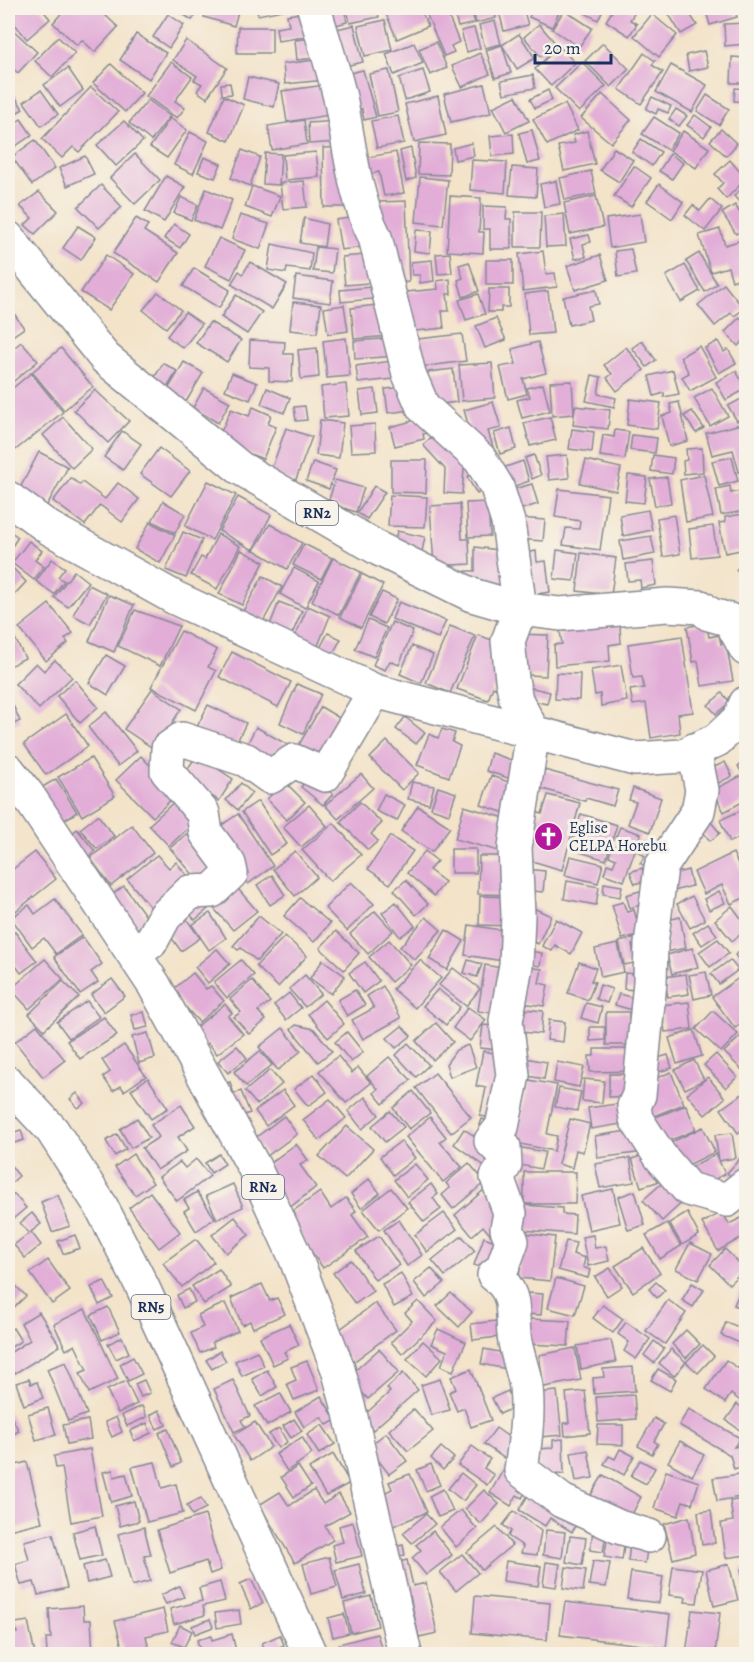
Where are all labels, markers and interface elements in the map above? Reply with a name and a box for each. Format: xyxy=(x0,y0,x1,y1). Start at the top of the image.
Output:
scale bar xyxy=(535,27,612,65)
text: 20 m xyxy=(544,36,581,60)
road number: RN2 xyxy=(296,501,338,525)
place label: Eglise CELPA Horebu xyxy=(569,817,667,857)
church icon: Eglise CELPA Horebu xyxy=(532,820,564,852)
road number: RN2 xyxy=(242,1175,284,1199)
road number: RN5 xyxy=(132,1295,170,1319)

